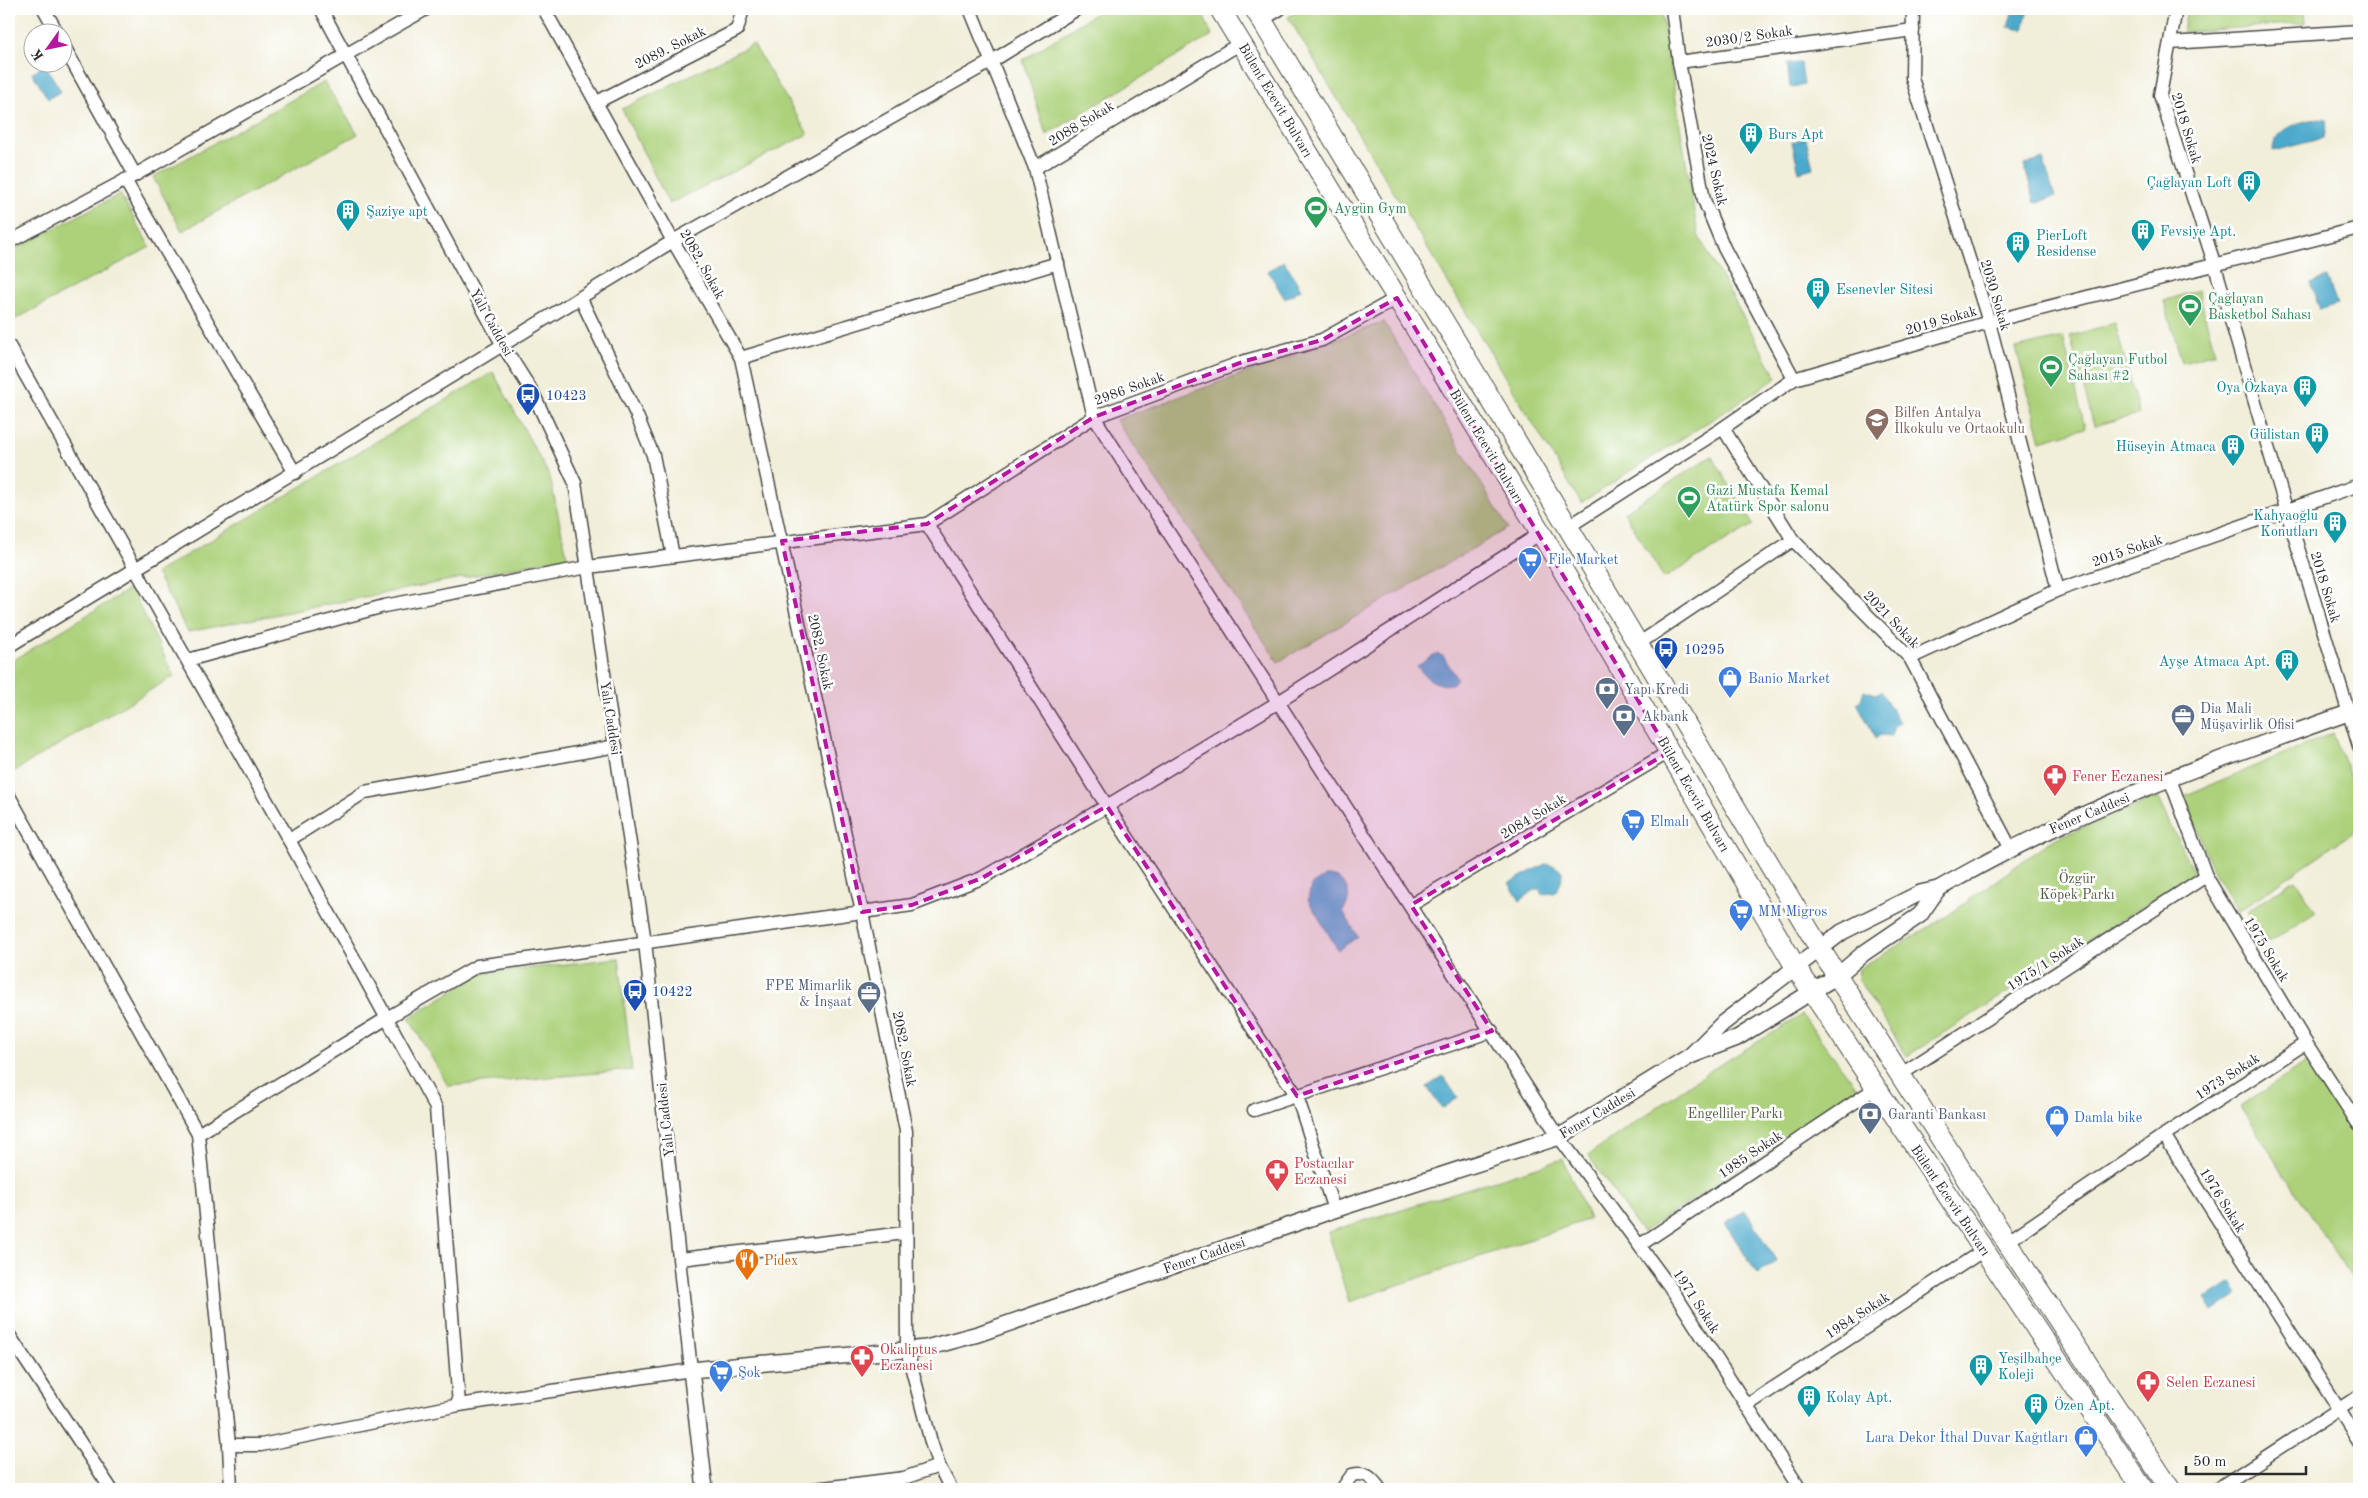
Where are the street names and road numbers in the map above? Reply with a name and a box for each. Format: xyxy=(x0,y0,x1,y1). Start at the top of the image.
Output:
street label: 2089. Sokak xyxy=(633,24,708,72)
street label: 2030/2 Sokak xyxy=(1705,24,1794,50)
street label: Bülent Ecevit Bulvarı xyxy=(1236,41,1315,160)
street label: 2018 Sokak xyxy=(2169,91,2203,165)
street label: 2088 Sokak xyxy=(1046,99,1117,149)
street label: 2024 Sokak xyxy=(1699,133,1729,208)
street label: 2082. Sokak xyxy=(677,227,727,302)
street label: 2030 Sokak xyxy=(1978,258,2012,332)
street label: Yalı Caddesi xyxy=(467,286,516,359)
street label: 2019 Sokak xyxy=(1904,304,1979,338)
street label: 2986 Sokak xyxy=(1092,370,1166,408)
street label: Bülent Ecevit Bulvarı xyxy=(1447,387,1526,506)
street label: 2015 Sokak xyxy=(2090,532,2164,570)
street label: 2018 Sokak xyxy=(2308,550,2342,624)
street label: 2021 Sokak xyxy=(1861,588,1922,651)
street label: 2082. Sokak xyxy=(805,613,835,692)
street label: Yalı Caddesi xyxy=(597,680,623,756)
street label: Bülent Ecevit Bulvarı xyxy=(1654,735,1732,855)
street label: Fener Caddesi xyxy=(2047,791,2132,837)
street label: 2084 Sokak xyxy=(1498,792,1569,842)
street label: 1975 Sokak xyxy=(2241,914,2291,985)
street label: 1975/1 Sokak xyxy=(2005,934,2086,994)
street label: 2082. Sokak xyxy=(890,1010,918,1089)
street label: 1973 Sokak xyxy=(2193,1051,2262,1103)
street label: Yalı Caddesi xyxy=(655,1082,677,1158)
street label: Fener Caddesi xyxy=(1557,1086,1638,1142)
street label: 1985 Sokak xyxy=(1716,1128,1785,1181)
street label: Bülent Ecevit Bulvarı xyxy=(1908,1143,1993,1259)
street label: 1976 Sokak xyxy=(2197,1166,2248,1235)
street label: Fener Caddesi xyxy=(1162,1235,1247,1277)
street label: 1971 Sokak xyxy=(1670,1267,1722,1336)
street label: 1984 Sokak xyxy=(1823,1290,1892,1342)

